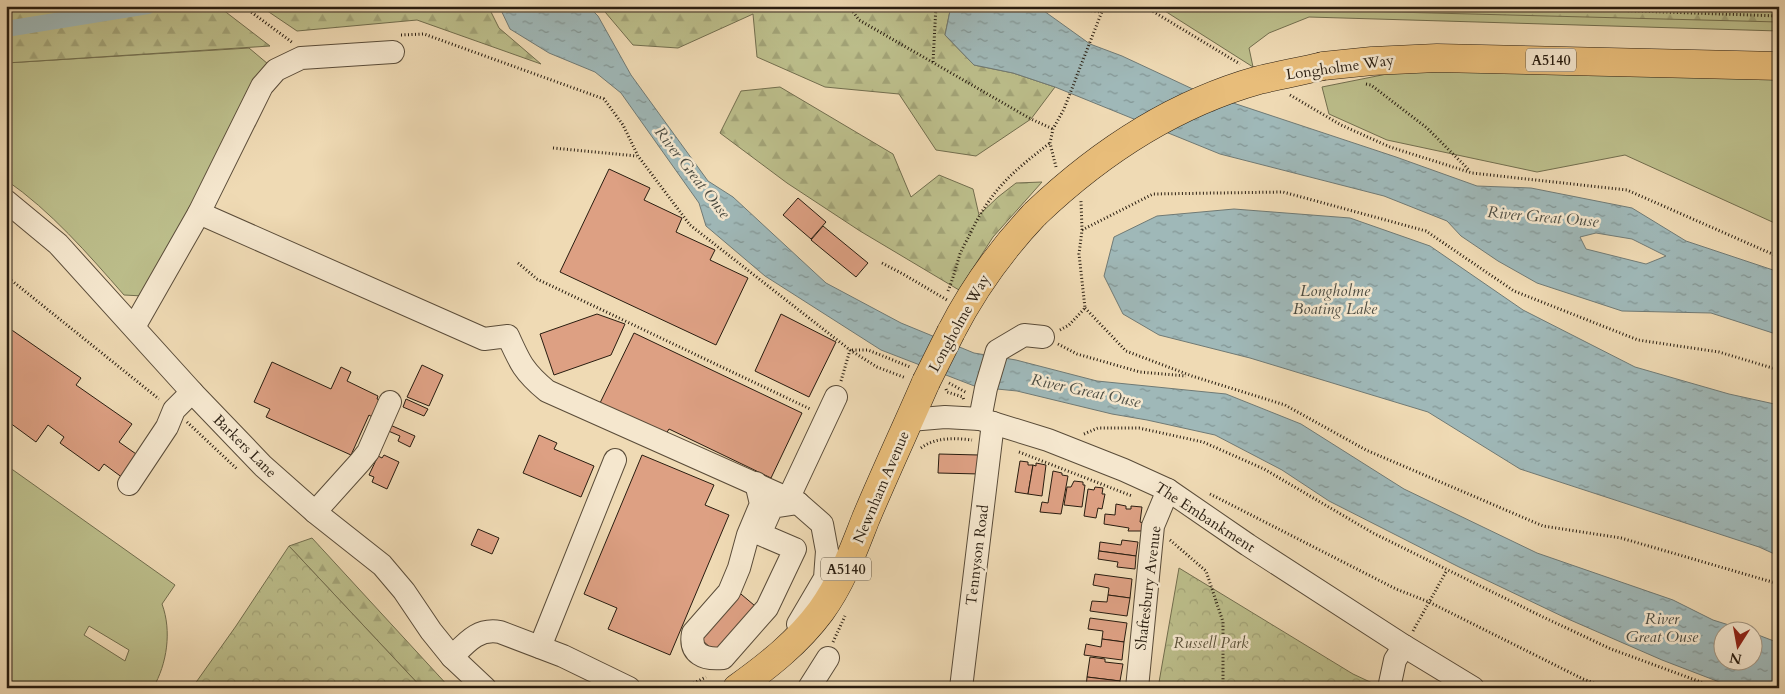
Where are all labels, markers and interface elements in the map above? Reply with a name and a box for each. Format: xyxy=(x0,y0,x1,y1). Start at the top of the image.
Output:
road number: A5140 xyxy=(1526,48,1576,72)
street label: Longholme Way xyxy=(1285,50,1395,84)
water label: River Great Ouse xyxy=(649,122,736,224)
water label: River Great Ouse xyxy=(1486,201,1600,233)
street label: Longholme Way xyxy=(924,271,994,375)
water label: Longholme Boating Lake xyxy=(1293,280,1378,320)
water label: River Great Ouse xyxy=(1029,369,1143,414)
street label: Barkers Lane xyxy=(209,410,281,482)
street label: Newnham Avenue xyxy=(848,428,914,546)
street label: The Embankment xyxy=(1151,477,1259,557)
street label: Tennyson Road xyxy=(961,503,993,607)
street label: Shaftesbury Avenue xyxy=(1130,524,1166,652)
road number: A5140 xyxy=(821,558,871,580)
water label: River Great Ouse xyxy=(1626,608,1699,648)
north arrow xyxy=(1712,622,1762,672)
park label: Russell Park xyxy=(1173,633,1249,653)
text: N xyxy=(1728,648,1743,669)

